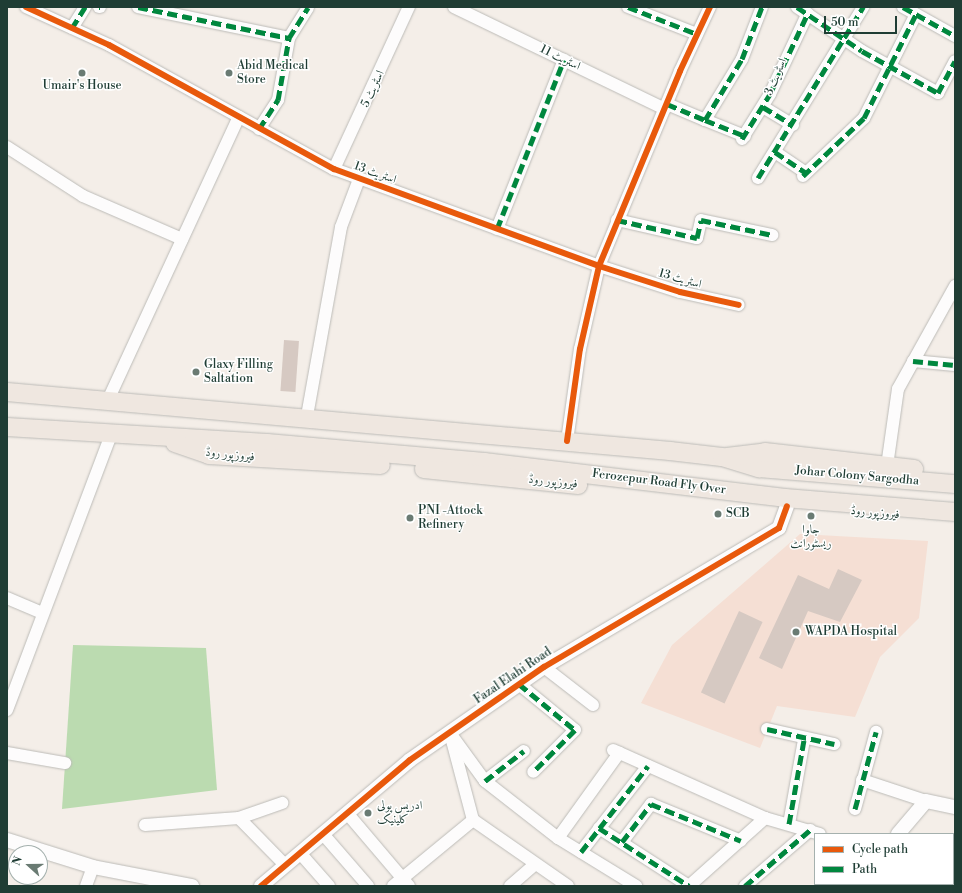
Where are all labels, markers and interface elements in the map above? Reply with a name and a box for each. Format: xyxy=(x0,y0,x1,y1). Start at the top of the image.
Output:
scale bar xyxy=(826,8,899,34)
text: 50 m xyxy=(831,15,859,30)
street label: اسٹریٹ 11 xyxy=(538,42,582,74)
street label: اسٹریٹ 3 xyxy=(762,56,790,98)
place label: Abid Medical Store xyxy=(237,59,308,87)
marker: Umair's House xyxy=(77,68,87,78)
marker: Abid Medical Store xyxy=(224,68,234,78)
street label: اسٹریٹ 5 xyxy=(358,68,388,110)
place label: Umair's House xyxy=(42,79,122,93)
street label: اسٹریٹ 13 xyxy=(352,159,398,187)
street label: اسٹریٹ 13 xyxy=(657,266,703,292)
place label: Glaxy Filling Saltation xyxy=(204,358,273,386)
marker: Glaxy Filling Saltation xyxy=(191,367,201,377)
street label: فیروزپور روڈ xyxy=(205,445,255,465)
street label: Johar Colony Sargodha xyxy=(794,463,920,489)
street label: Ferozepur Road Fly Over xyxy=(591,467,727,497)
street label: فیروزپور روڈ xyxy=(528,472,578,492)
place label: PNI -Attock Refinery xyxy=(418,504,482,532)
street label: فیروزپور روڈ xyxy=(850,504,900,522)
place label: SCB xyxy=(726,507,750,521)
marker: SCB xyxy=(713,509,723,519)
marker: جاوا ریسٹورانٹ xyxy=(806,511,816,521)
marker: PNI -Attock Refinery xyxy=(405,513,415,523)
place label: جاوا ریسٹورانٹ xyxy=(790,523,832,551)
place label: WAPDA Hospital xyxy=(805,625,897,639)
marker: WAPDA Hospital xyxy=(790,626,802,638)
street label: Fazal Elahi Road xyxy=(472,645,554,707)
place label: ادریس پولی کلینیک xyxy=(377,799,422,827)
marker: ادریس پولی کلینیک xyxy=(362,807,374,819)
legend xyxy=(814,833,954,885)
text: Cycle path xyxy=(852,842,908,857)
north arrow xyxy=(8,845,48,885)
text: N xyxy=(10,854,26,868)
text: Path xyxy=(852,862,877,877)

